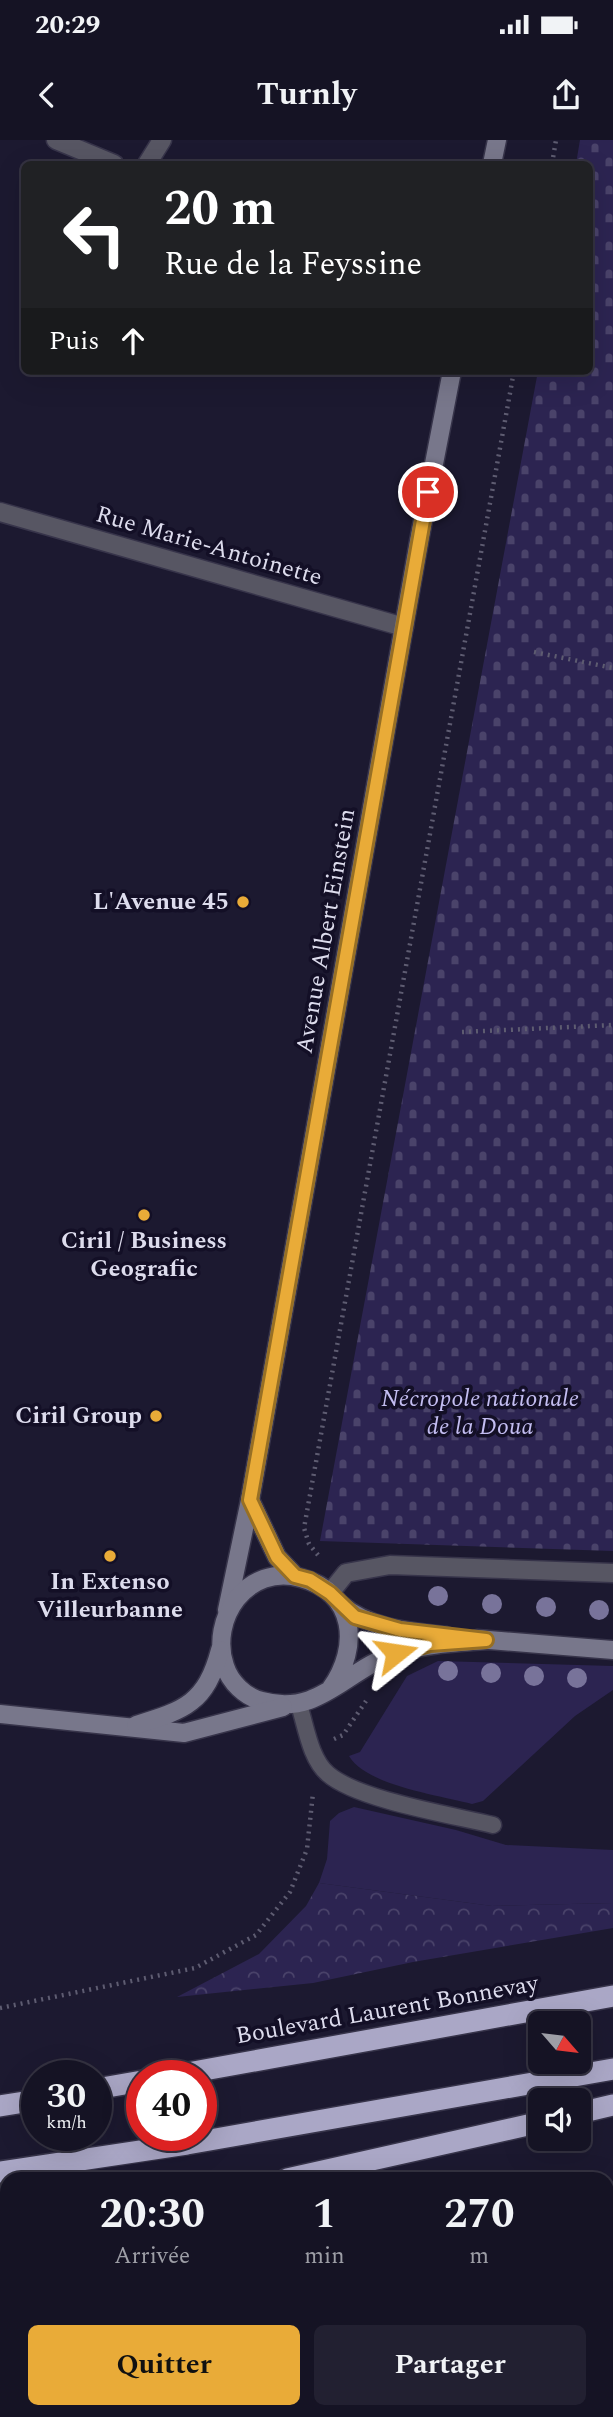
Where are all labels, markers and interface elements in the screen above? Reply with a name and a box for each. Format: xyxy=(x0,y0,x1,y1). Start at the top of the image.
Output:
text: 20:29 xyxy=(35,5,100,45)
text: Turnly xyxy=(256,70,357,119)
icon: back xyxy=(28,76,66,114)
icon: share xyxy=(547,76,585,114)
text: 20 m xyxy=(164,172,275,247)
icon: left xyxy=(49,189,140,280)
text: Rue de la Feyssine xyxy=(164,240,422,289)
text: Puis xyxy=(49,321,100,361)
icon: ahead xyxy=(114,322,152,360)
pin xyxy=(398,462,458,522)
icon: arrive xyxy=(409,473,447,511)
street label: Rue Marie-Antoinette xyxy=(92,496,326,596)
street label: Avenue Albert Einstein xyxy=(287,806,365,1056)
place label: L'Avenue 45 xyxy=(93,884,229,920)
marker: L'Avenue 45 xyxy=(235,894,251,910)
marker: Ciril / Business Geografic xyxy=(136,1207,152,1223)
place label: Ciril / Business Geografic xyxy=(61,1223,227,1287)
park label: Nécropole nationale de la Doua xyxy=(381,1381,579,1445)
place label: Ciril Group xyxy=(15,1398,142,1434)
marker: Ciril Group xyxy=(148,1408,164,1424)
marker: In Extenso Villeurbanne xyxy=(102,1548,118,1564)
place label: In Extenso Villeurbanne xyxy=(37,1564,183,1628)
position arrow xyxy=(359,1616,433,1690)
street label: Boulevard Laurent Bonnevay xyxy=(233,1965,543,2054)
north arrow xyxy=(528,2011,592,2074)
map controls xyxy=(528,2011,591,2151)
speed limit sign: 40 xyxy=(126,2060,217,2151)
text: 30 xyxy=(47,2070,86,2123)
button: sound xyxy=(528,2088,591,2151)
text: km/h xyxy=(46,2109,87,2136)
text: 20:30 xyxy=(99,2183,205,2246)
text: 1 xyxy=(313,2183,336,2246)
text: 270 xyxy=(444,2183,515,2246)
text: Arrivée xyxy=(114,2239,190,2274)
text: min xyxy=(304,2239,345,2274)
text: m xyxy=(469,2239,489,2274)
button: Quitter xyxy=(28,2325,300,2405)
button: Partager xyxy=(314,2325,586,2405)

